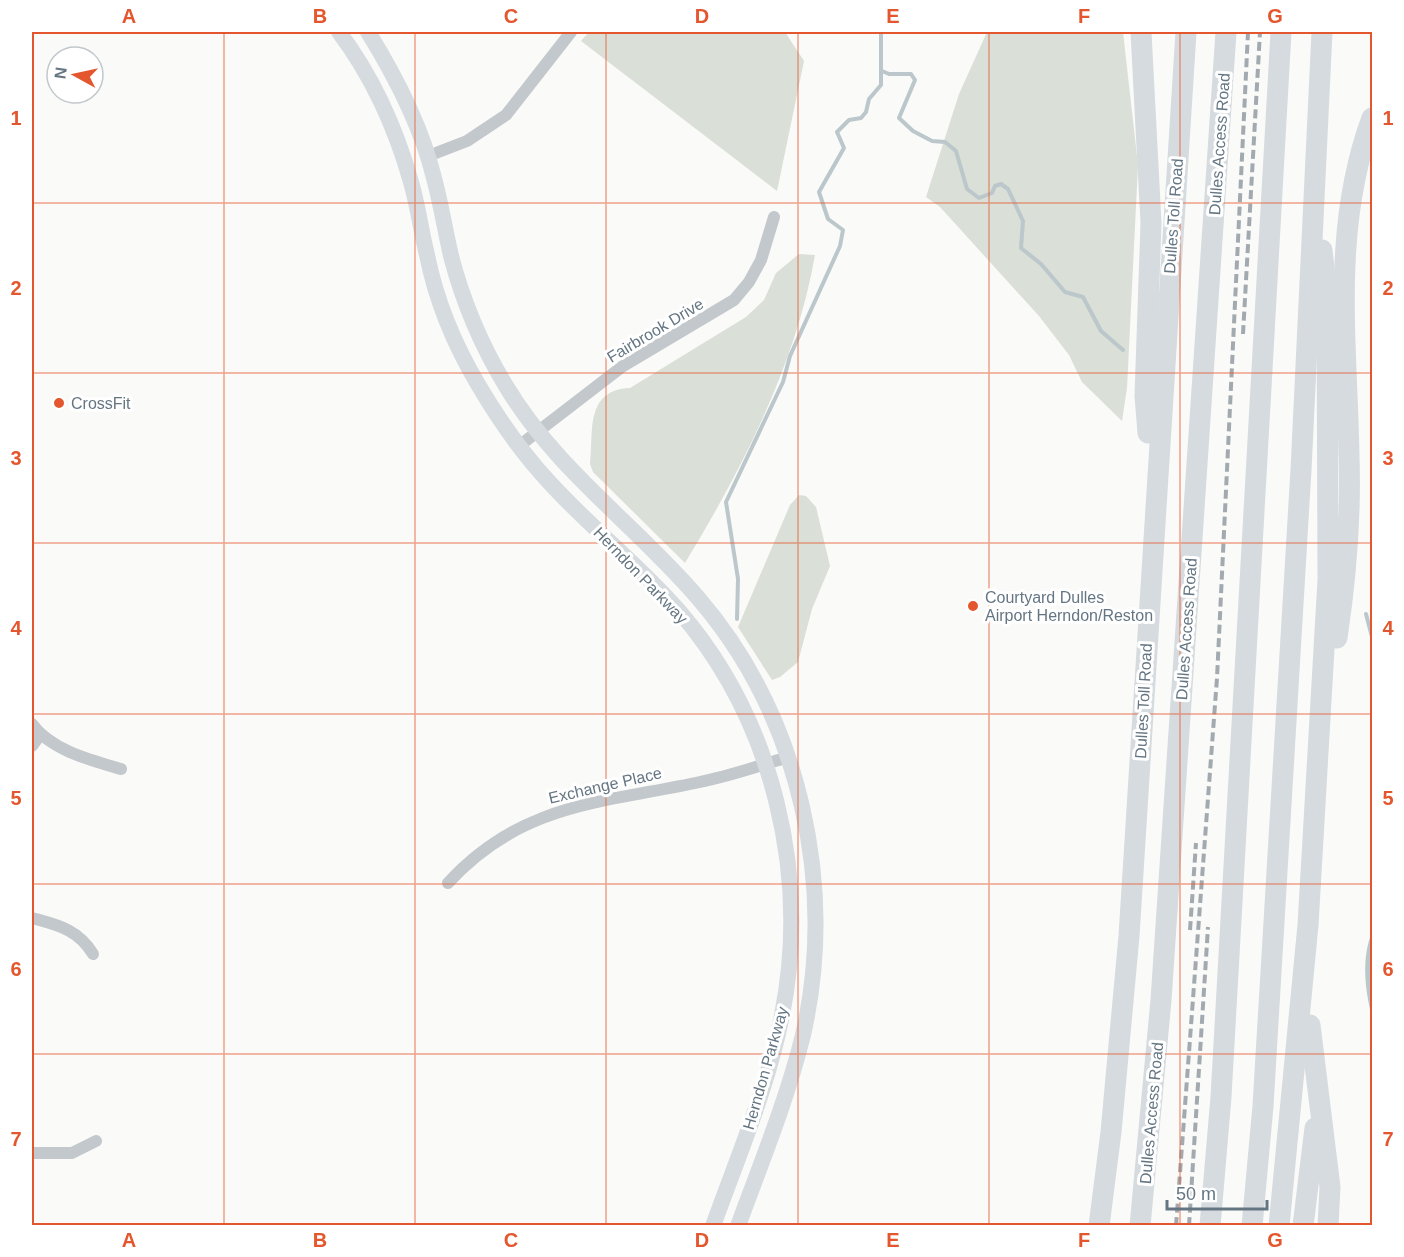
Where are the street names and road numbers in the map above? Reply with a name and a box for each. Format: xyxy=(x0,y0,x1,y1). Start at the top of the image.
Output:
street label: Dulles Access Road xyxy=(1206,72,1233,216)
street label: Dulles Toll Road xyxy=(1161,158,1186,274)
street label: Fairbrook Drive xyxy=(604,295,707,366)
street label: Herndon Parkway xyxy=(590,524,691,627)
street label: Dulles Access Road xyxy=(1173,557,1200,701)
street label: Dulles Toll Road xyxy=(1132,643,1155,759)
street label: Exchange Place xyxy=(547,764,663,807)
street label: Herndon Parkway xyxy=(740,1005,791,1132)
street label: Dulles Access Road xyxy=(1137,1041,1166,1185)

